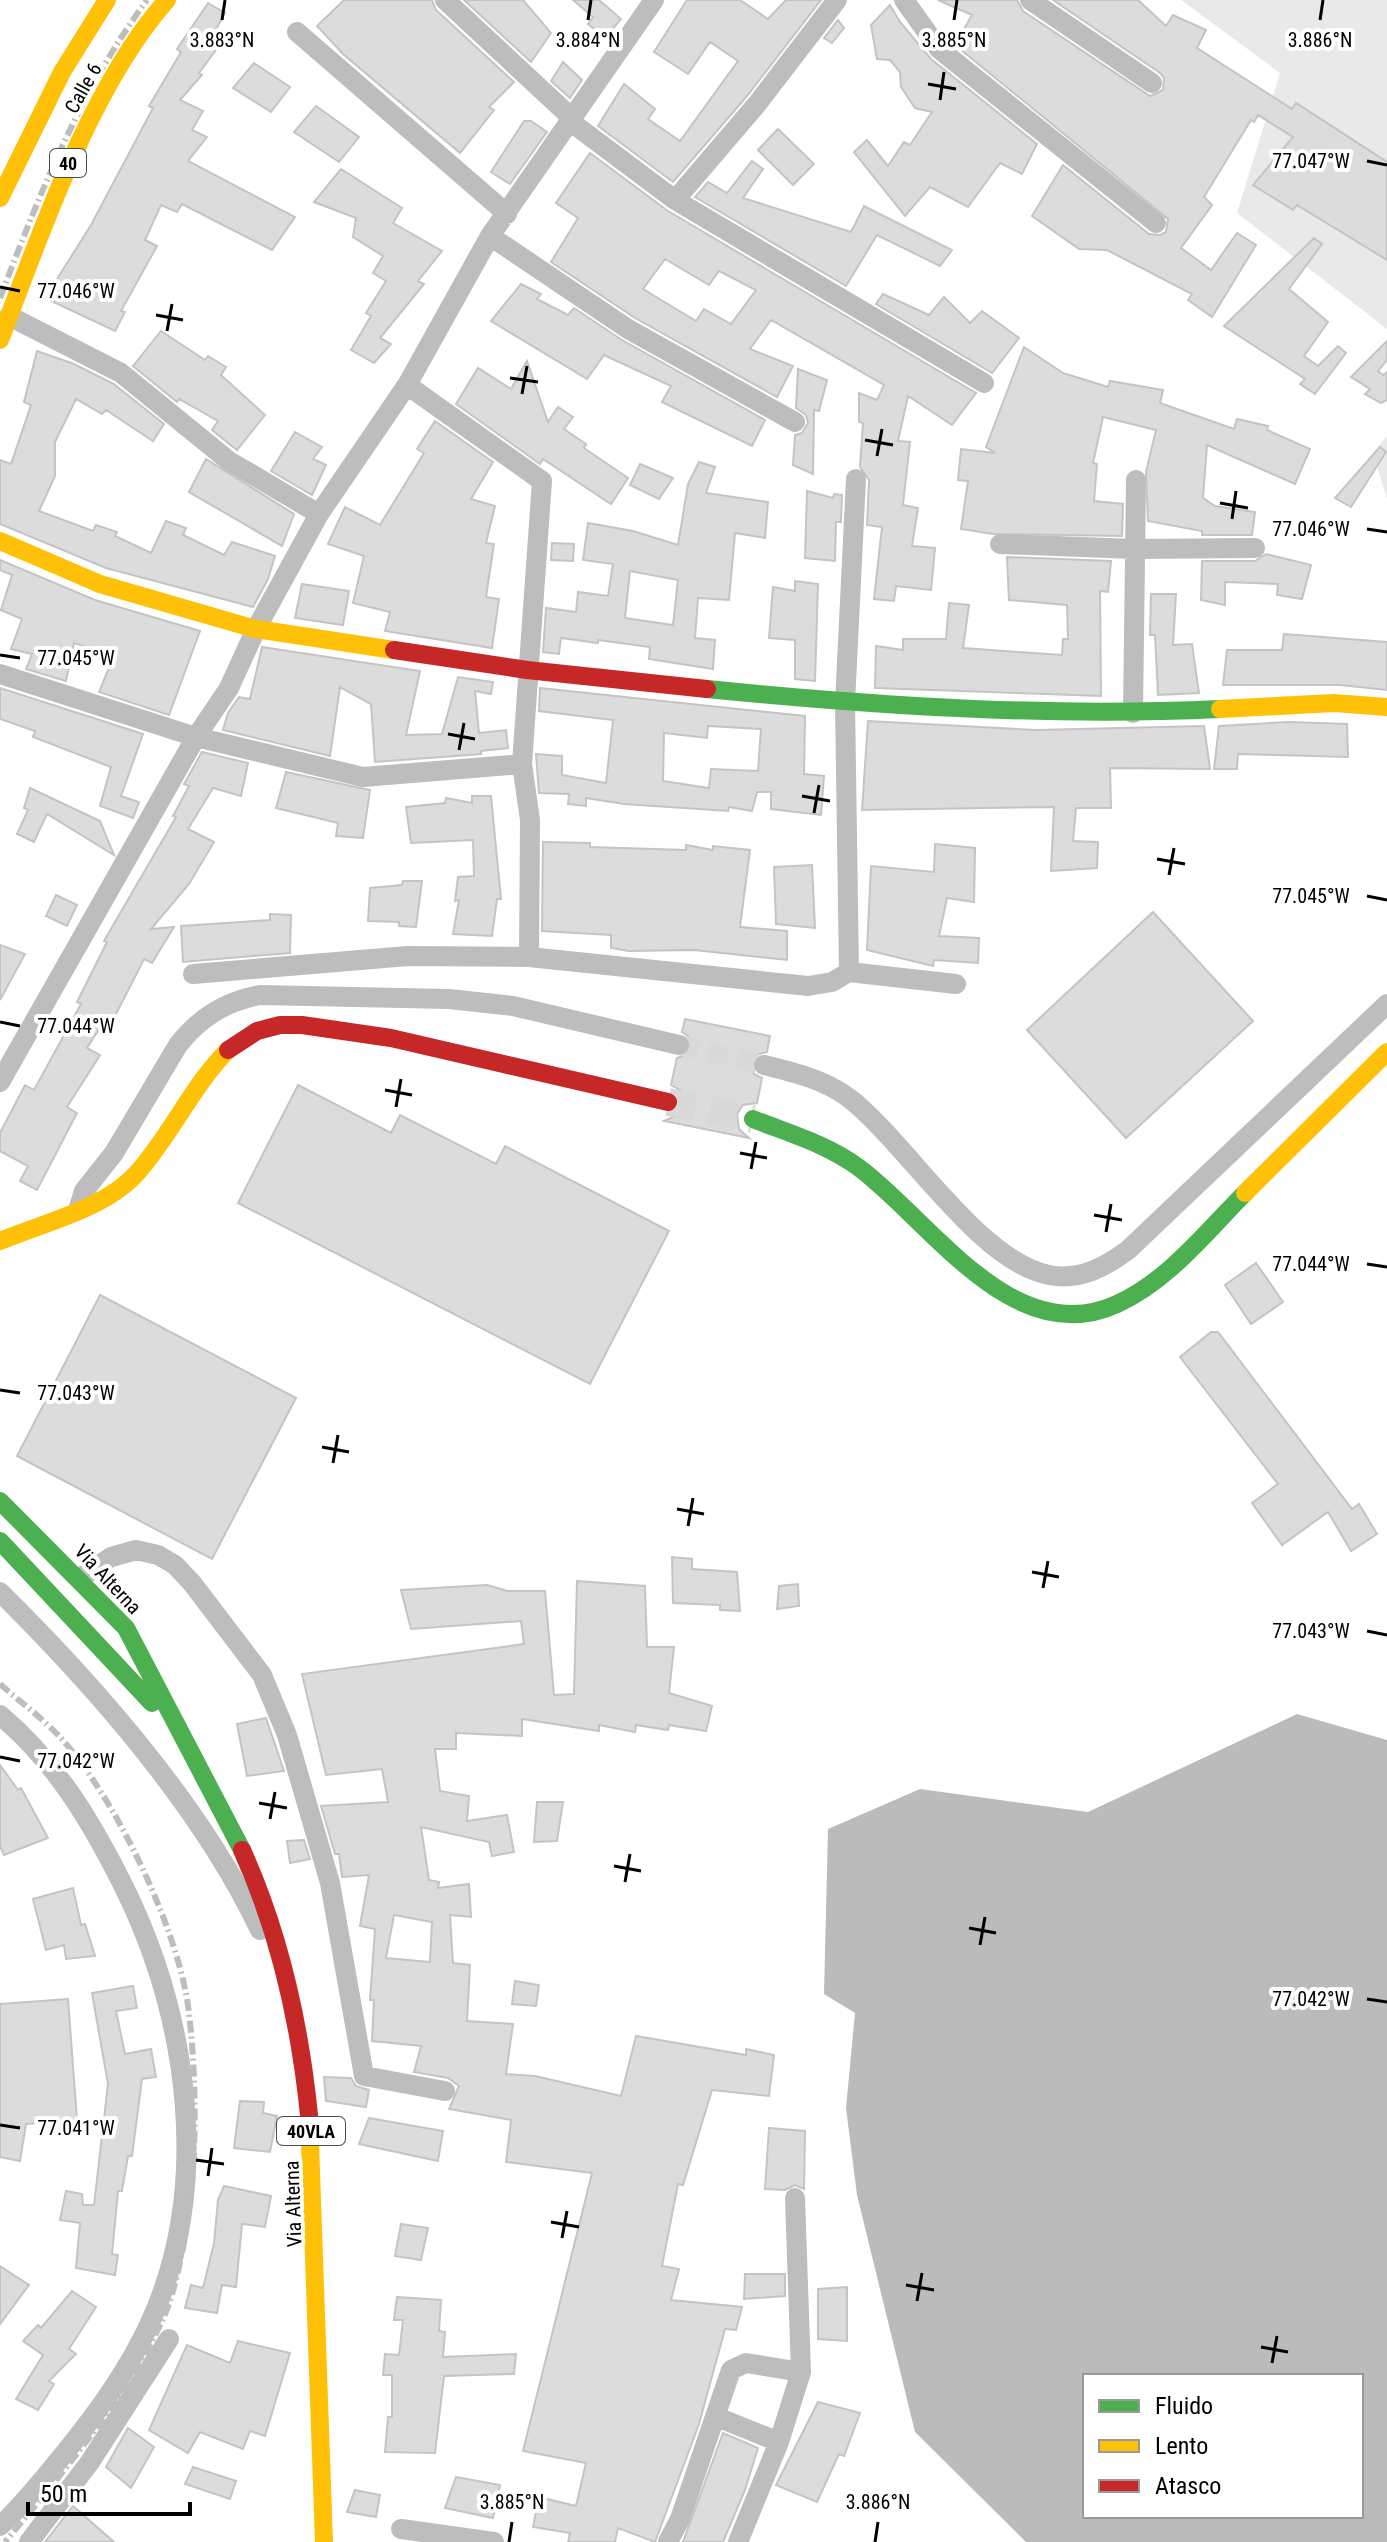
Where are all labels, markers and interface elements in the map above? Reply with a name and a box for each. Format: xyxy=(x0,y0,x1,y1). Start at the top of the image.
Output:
text: 3.883°N xyxy=(190,28,254,52)
text: 3.884°N xyxy=(556,28,620,52)
text: 3.885°N xyxy=(922,28,986,52)
text: 3.886°N xyxy=(1288,28,1352,52)
street label: Calle 6 xyxy=(59,59,107,117)
road number: 40 xyxy=(50,149,86,177)
text: 77.047°W xyxy=(1272,149,1350,173)
text: 77.046°W xyxy=(37,279,115,303)
text: 77.046°W xyxy=(1272,517,1350,541)
text: 77.045°W xyxy=(37,646,115,670)
text: 77.045°W xyxy=(1272,884,1350,908)
text: 77.044°W xyxy=(37,1014,115,1038)
text: 77.044°W xyxy=(1272,1252,1350,1276)
text: 77.043°W xyxy=(37,1381,115,1405)
street label: Via Alterna xyxy=(70,1539,146,1619)
text: 77.043°W xyxy=(1272,1619,1350,1643)
text: 77.042°W xyxy=(37,1749,115,1773)
text: 77.042°W xyxy=(1272,1987,1350,2011)
text: 77.041°W xyxy=(37,2116,115,2140)
road number: 40VLA xyxy=(277,2117,345,2145)
street label: Via Alterna xyxy=(279,2160,307,2248)
legend xyxy=(1083,2374,1363,2518)
text: Fluido xyxy=(1155,2392,1213,2420)
text: Lento xyxy=(1155,2432,1208,2460)
scale bar xyxy=(28,2466,190,2516)
text: Atasco xyxy=(1155,2472,1221,2500)
text: 50 m xyxy=(40,2480,87,2508)
text: 3.885°N xyxy=(480,2490,544,2514)
text: 3.886°N xyxy=(846,2490,910,2514)

